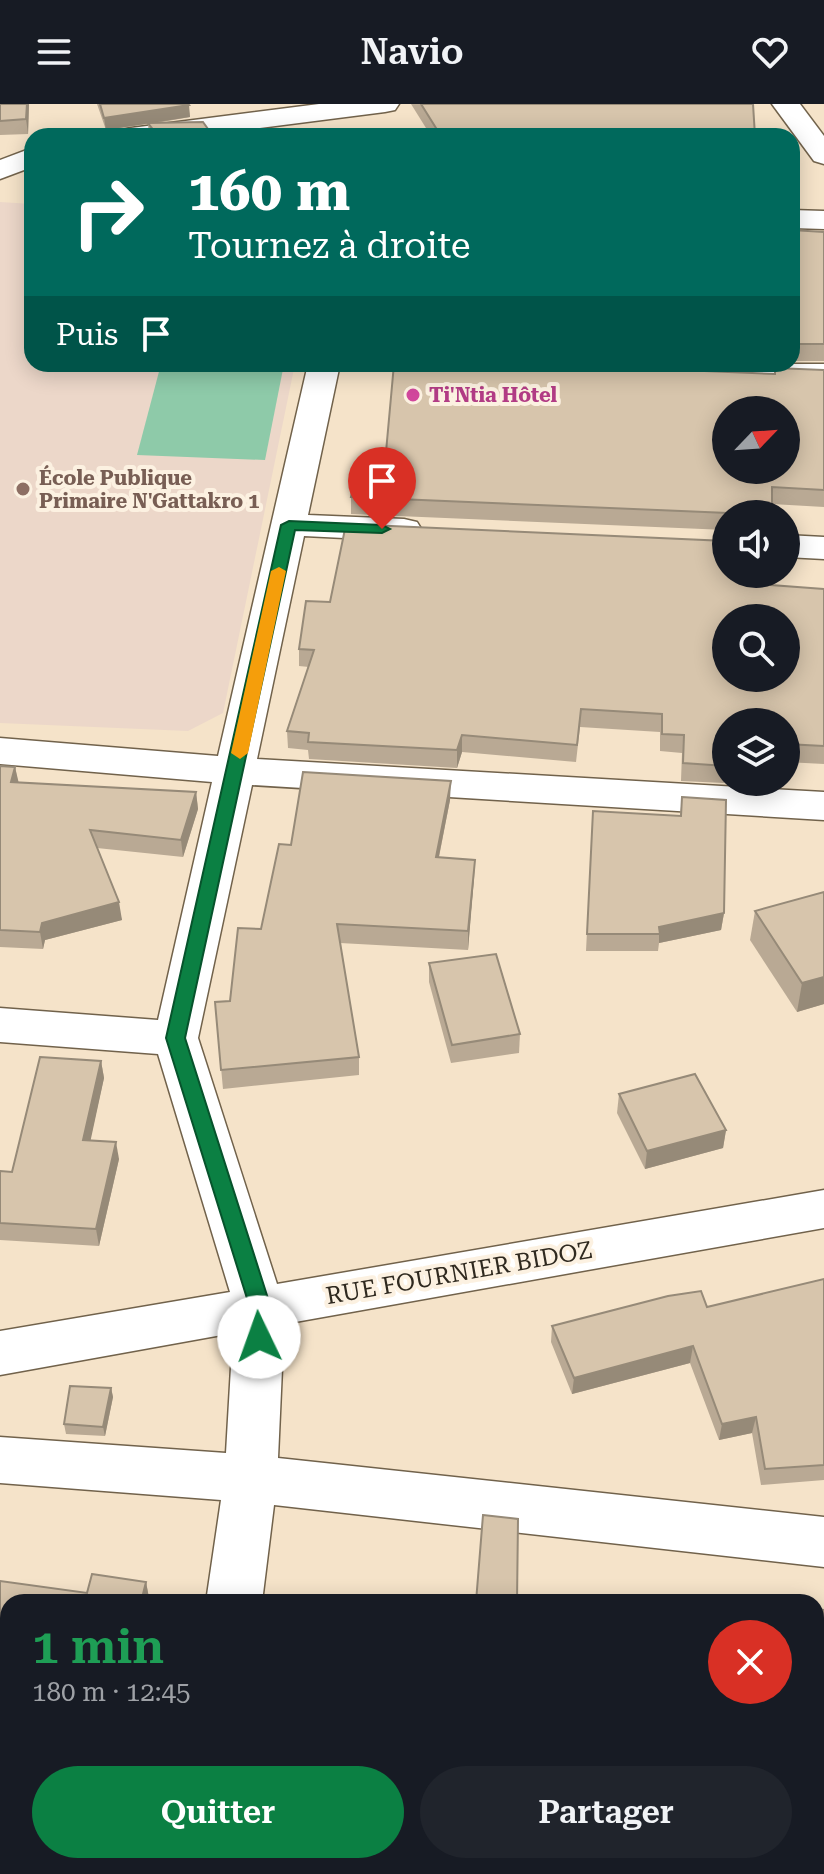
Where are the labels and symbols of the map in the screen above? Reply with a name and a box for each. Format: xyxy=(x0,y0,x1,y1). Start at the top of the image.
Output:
place label: Ti'Ntia Hôtel xyxy=(429,383,558,407)
marker: Ti'Ntia Hôtel xyxy=(404,386,422,404)
north arrow xyxy=(712,396,800,484)
pin xyxy=(348,447,416,529)
place label: École Publique Primaire N'Gattakro 1 xyxy=(39,465,260,513)
marker: École Publique Primaire N'Gattakro 1 xyxy=(14,480,32,498)
street label: RUE FOURNIER BIDOZ xyxy=(324,1236,594,1310)
position arrow xyxy=(217,1295,301,1379)

